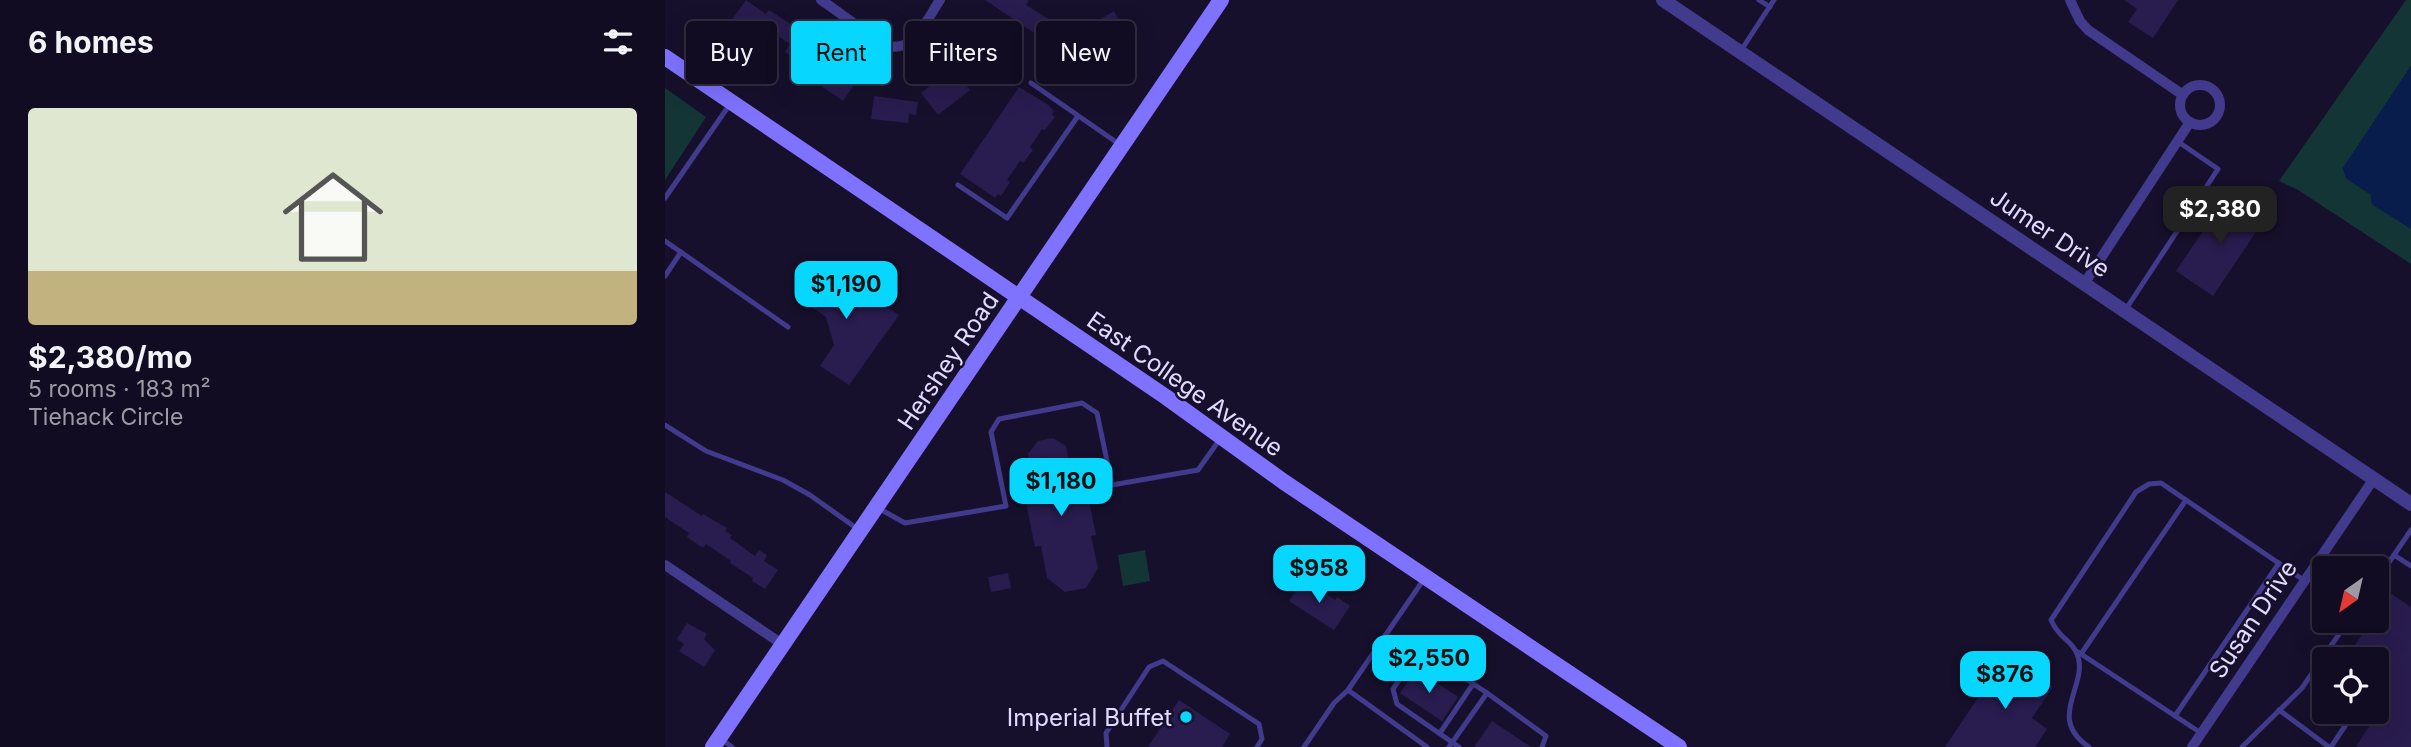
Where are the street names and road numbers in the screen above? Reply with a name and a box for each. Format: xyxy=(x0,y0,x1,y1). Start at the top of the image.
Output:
street label: Jumer Drive xyxy=(1985,182,2115,284)
street label: Hershey Road xyxy=(891,287,1005,435)
street label: East College Avenue xyxy=(1081,305,1289,463)
street label: Susan Drive xyxy=(2203,554,2303,684)

